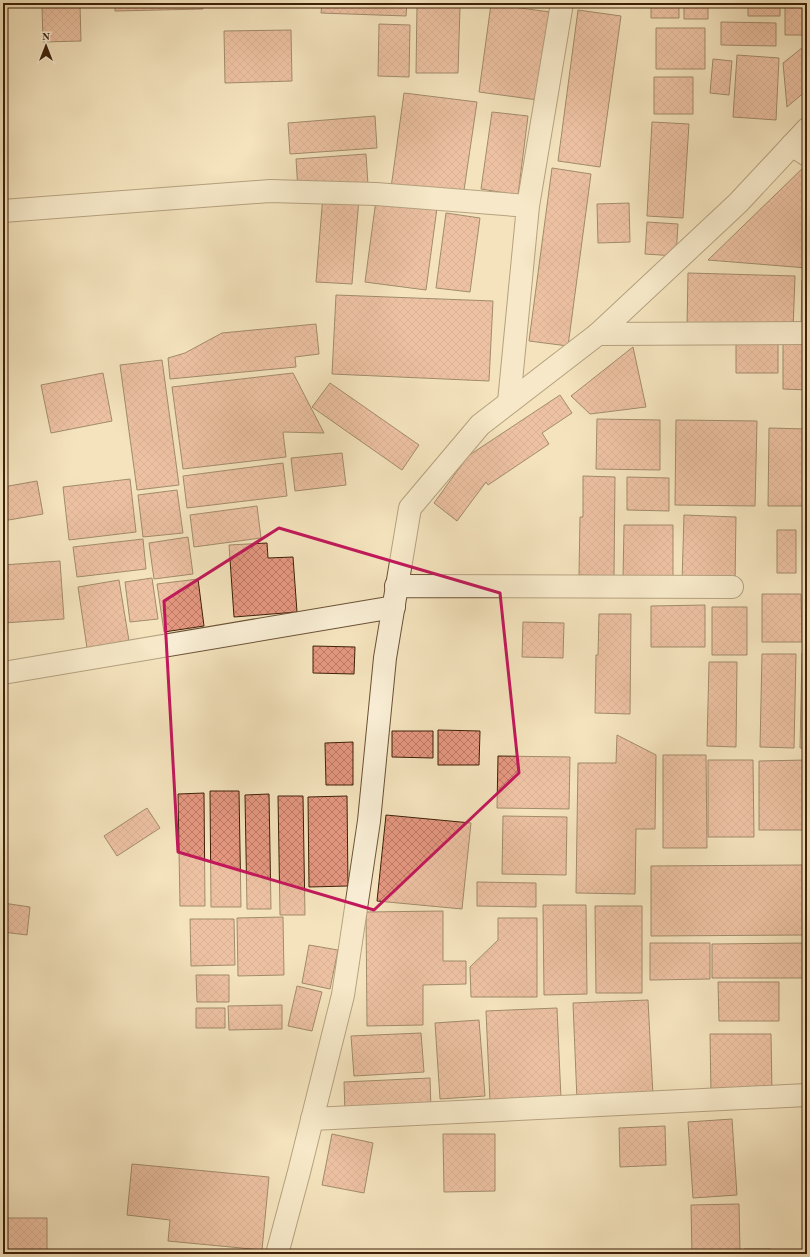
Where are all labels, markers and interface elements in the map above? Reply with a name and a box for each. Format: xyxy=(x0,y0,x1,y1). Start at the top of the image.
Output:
north arrow xyxy=(26,26,66,66)
text: N xyxy=(42,32,51,43)

